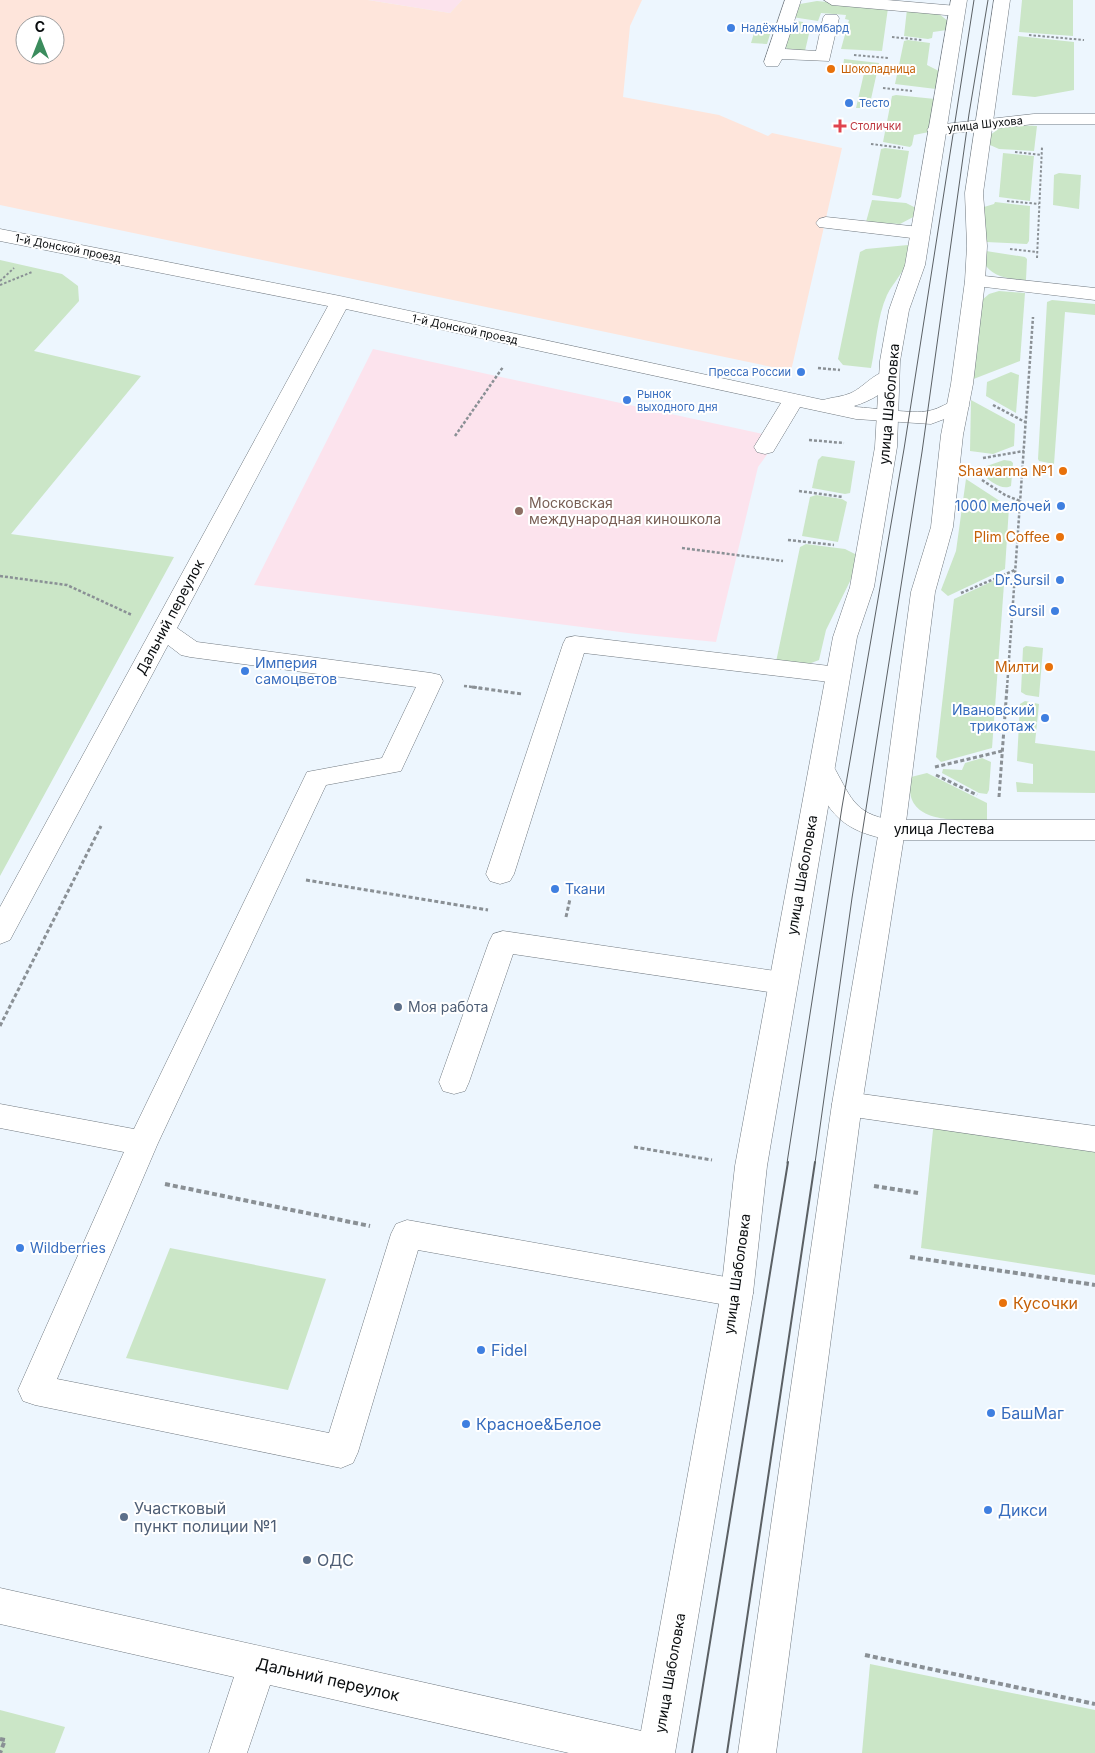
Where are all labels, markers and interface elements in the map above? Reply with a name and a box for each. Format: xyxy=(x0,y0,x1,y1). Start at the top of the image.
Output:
north arrow xyxy=(15,15,65,65)
text: С xyxy=(35,18,45,35)
place label: Надёжный ломбард xyxy=(741,21,849,35)
marker: Надёжный ломбард xyxy=(725,22,737,34)
place label: Шоколадница xyxy=(841,62,916,76)
marker: Шоколадница xyxy=(825,63,837,75)
place label: Тесто xyxy=(859,96,890,110)
marker: Тесто xyxy=(843,97,855,109)
street label: улица Шухова xyxy=(947,113,1023,135)
place label: Столички xyxy=(850,119,901,133)
marker: Столички xyxy=(834,120,846,132)
street label: 1-й Донской проезд xyxy=(14,231,122,265)
street label: 1-й Донской проезд xyxy=(411,311,519,347)
street label: улица Шаболовка xyxy=(875,343,902,465)
place label: Пресса России xyxy=(709,365,791,379)
marker: Пресса России xyxy=(795,366,807,378)
place label: Рынок выходного дня xyxy=(637,387,718,414)
marker: Рынок выходного дня xyxy=(621,394,633,406)
place label: Shawarma №1 xyxy=(958,462,1053,479)
marker: Shawarma №1 xyxy=(1057,465,1069,477)
place label: Московская международная киношкола xyxy=(529,494,721,527)
place label: 1000 мелочей xyxy=(955,497,1051,514)
marker: 1000 мелочей xyxy=(1055,500,1067,512)
marker: Московская международная киношкола xyxy=(513,505,525,517)
place label: Plim Coffee xyxy=(974,528,1050,545)
marker: Plim Coffee xyxy=(1054,531,1066,543)
street label: Дальний переулок xyxy=(132,556,207,677)
place label: Dr.Sursil xyxy=(995,571,1050,588)
marker: Dr.Sursil xyxy=(1054,574,1066,586)
place label: Sursil xyxy=(1008,602,1045,619)
marker: Sursil xyxy=(1049,605,1061,617)
place label: Империя самоцветов xyxy=(255,654,337,687)
place label: Милти xyxy=(995,658,1039,675)
marker: Милти xyxy=(1043,661,1055,673)
marker: Империя самоцветов xyxy=(239,665,251,677)
place label: Ивановский трикотаж xyxy=(952,701,1035,734)
marker: Ивановский трикотаж xyxy=(1039,712,1051,724)
street label: улица Шаболовка xyxy=(783,814,820,936)
street label: улица Лестева xyxy=(894,820,994,837)
place label: Ткани xyxy=(565,880,605,897)
marker: Ткани xyxy=(549,883,561,895)
place label: Моя работа xyxy=(408,998,488,1015)
marker: Моя работа xyxy=(392,1001,404,1013)
street label: улица Шаболовка xyxy=(720,1213,753,1335)
place label: Wildberries xyxy=(30,1239,106,1256)
marker: Wildberries xyxy=(14,1242,26,1254)
place label: Кусочки xyxy=(1013,1293,1078,1313)
marker: Кусочки xyxy=(997,1297,1009,1309)
place label: Fidel xyxy=(491,1340,527,1360)
marker: Fidel xyxy=(475,1344,487,1356)
place label: БашМаг xyxy=(1001,1403,1064,1423)
marker: БашМаг xyxy=(985,1407,997,1419)
place label: Красное&Белое xyxy=(476,1414,601,1434)
marker: Красное&Белое xyxy=(460,1418,472,1430)
place label: Участковый пункт полиции №1 xyxy=(134,1498,277,1536)
place label: Дикси xyxy=(998,1500,1047,1520)
marker: Дикси xyxy=(982,1504,994,1516)
marker: Участковый пункт полиции №1 xyxy=(118,1511,130,1523)
place label: ОДС xyxy=(317,1550,354,1570)
marker: ОДС xyxy=(301,1554,313,1566)
street label: улица Шаболовка xyxy=(651,1612,688,1734)
street label: Дальний переулок xyxy=(254,1653,402,1705)

